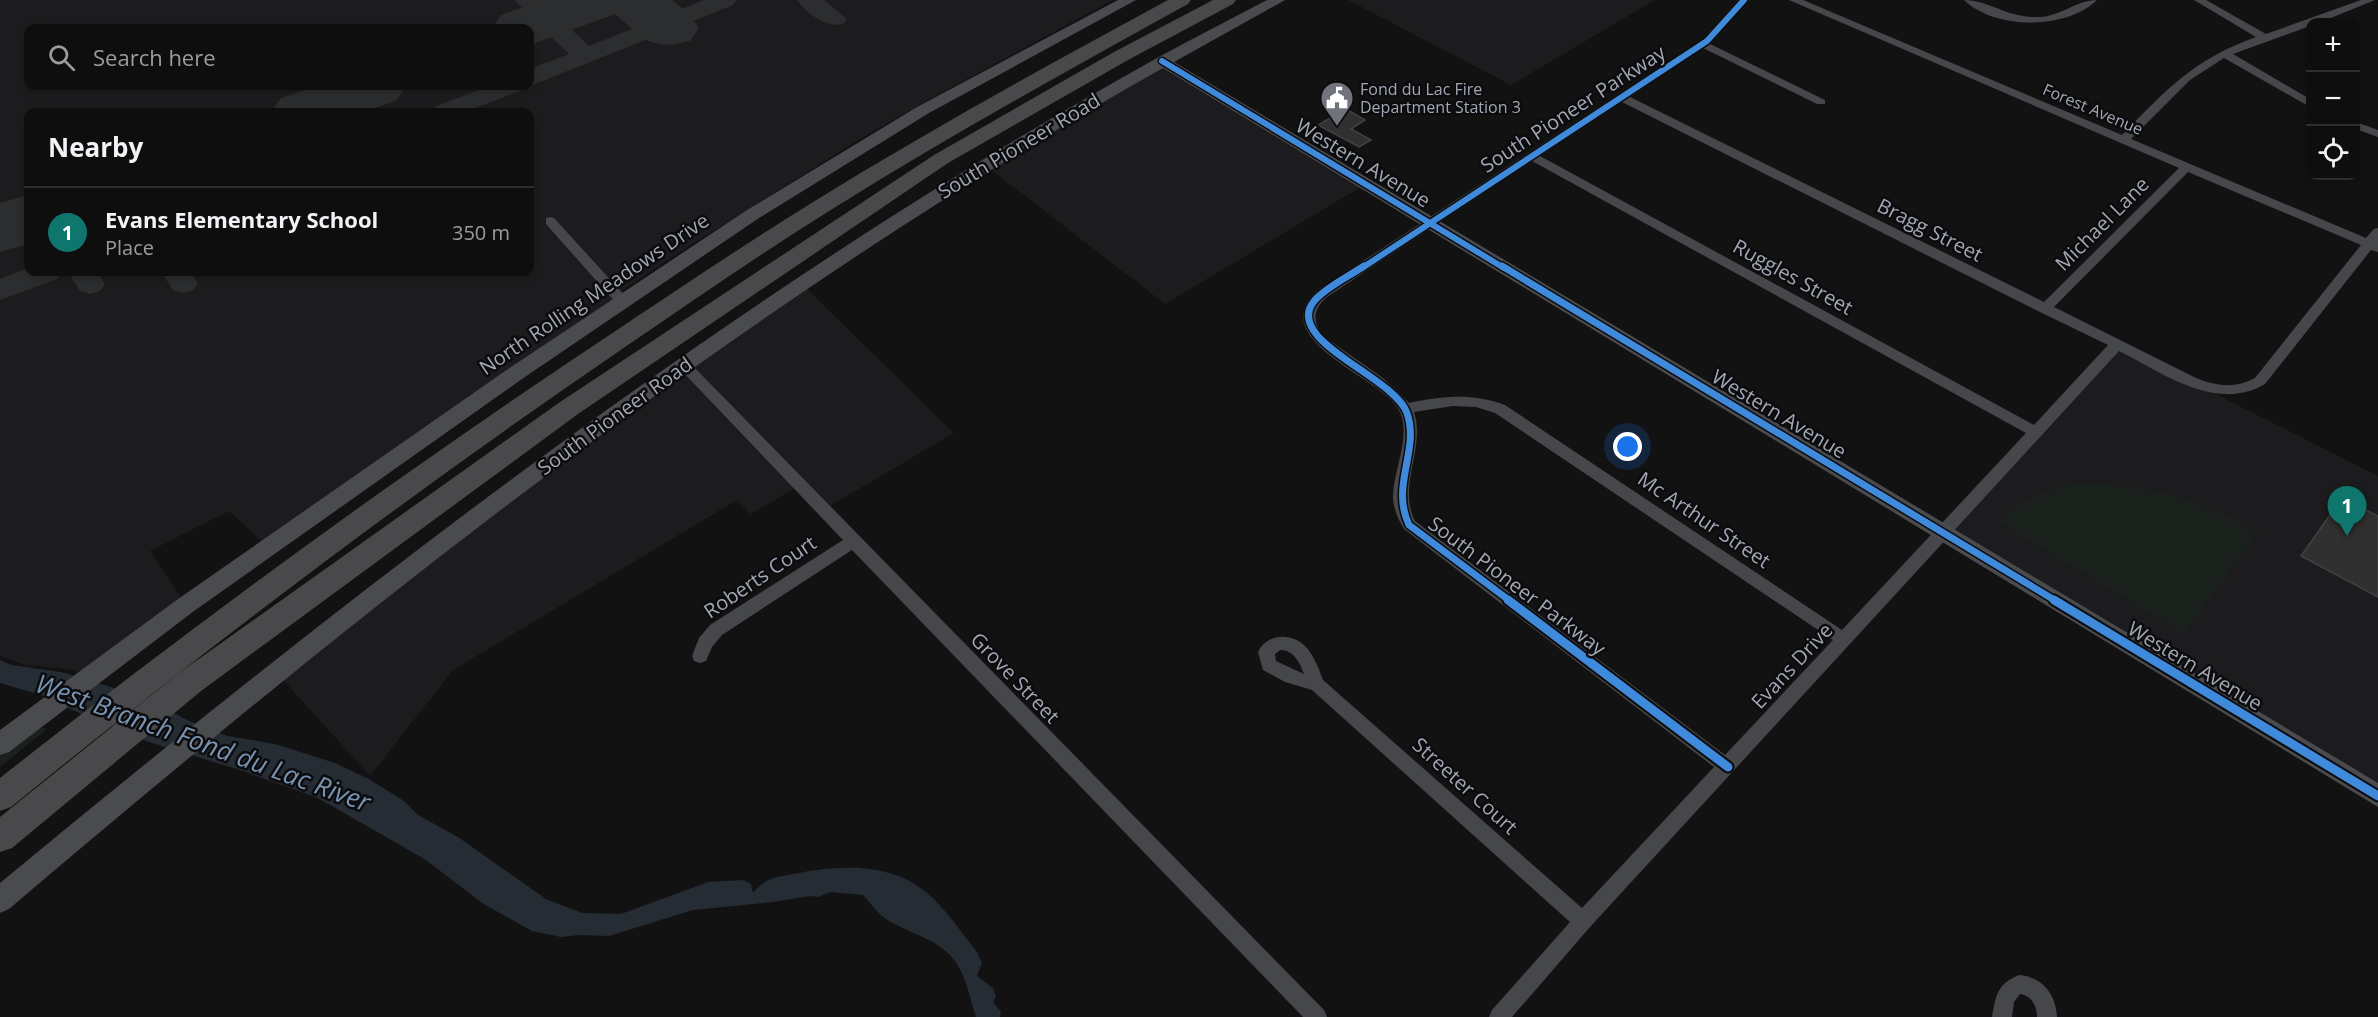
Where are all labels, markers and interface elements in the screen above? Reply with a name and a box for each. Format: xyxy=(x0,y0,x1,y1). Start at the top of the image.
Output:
map controls xyxy=(2306,18,2360,180)
button: + xyxy=(2306,18,2360,72)
search box xyxy=(24,24,534,90)
street label: South Pioneer Parkway xyxy=(1475,38,1671,179)
icon: search xyxy=(45,41,78,74)
text: Search here xyxy=(93,42,216,72)
button: − xyxy=(2306,72,2360,126)
place label: Fond du Lac Fire Department Station 3 xyxy=(1360,78,1521,118)
street label: Forest Avenue xyxy=(2040,78,2146,140)
public building icon: Fond du Lac Fire Department Station 3 xyxy=(1319,80,1355,127)
street label: South Pioneer Road xyxy=(933,86,1105,205)
street label: Western Avenue xyxy=(1291,112,1436,214)
button: locate xyxy=(2306,126,2360,180)
text: Nearby xyxy=(48,129,143,165)
street label: Michael Lane xyxy=(2049,171,2155,277)
street label: Bragg Street xyxy=(1873,191,1988,268)
text: Evans Elementary School xyxy=(105,204,378,234)
street label: North Rolling Meadows Drive xyxy=(474,206,714,381)
text: 1 xyxy=(62,219,73,246)
text: 350 m xyxy=(452,219,510,246)
street label: Ruggles Street xyxy=(1728,232,1858,321)
text: Place xyxy=(105,234,154,261)
street label: South Pioneer Road xyxy=(532,350,697,481)
street label: Western Avenue xyxy=(1707,363,1852,465)
your location xyxy=(1613,432,1642,461)
street label: Mc Arthur Street xyxy=(1633,465,1776,574)
pin: 1 xyxy=(2328,486,2366,536)
street label: South Pioneer Parkway xyxy=(1423,510,1612,662)
street label: Roberts Court xyxy=(698,529,821,624)
street label: Western Avenue xyxy=(2123,615,2268,717)
street label: Evans Drive xyxy=(1745,617,1838,714)
street label: Grove Street xyxy=(965,626,1066,729)
water label: West Branch Fond du Lac River xyxy=(31,665,377,820)
street label: Streeter Court xyxy=(1407,731,1524,840)

